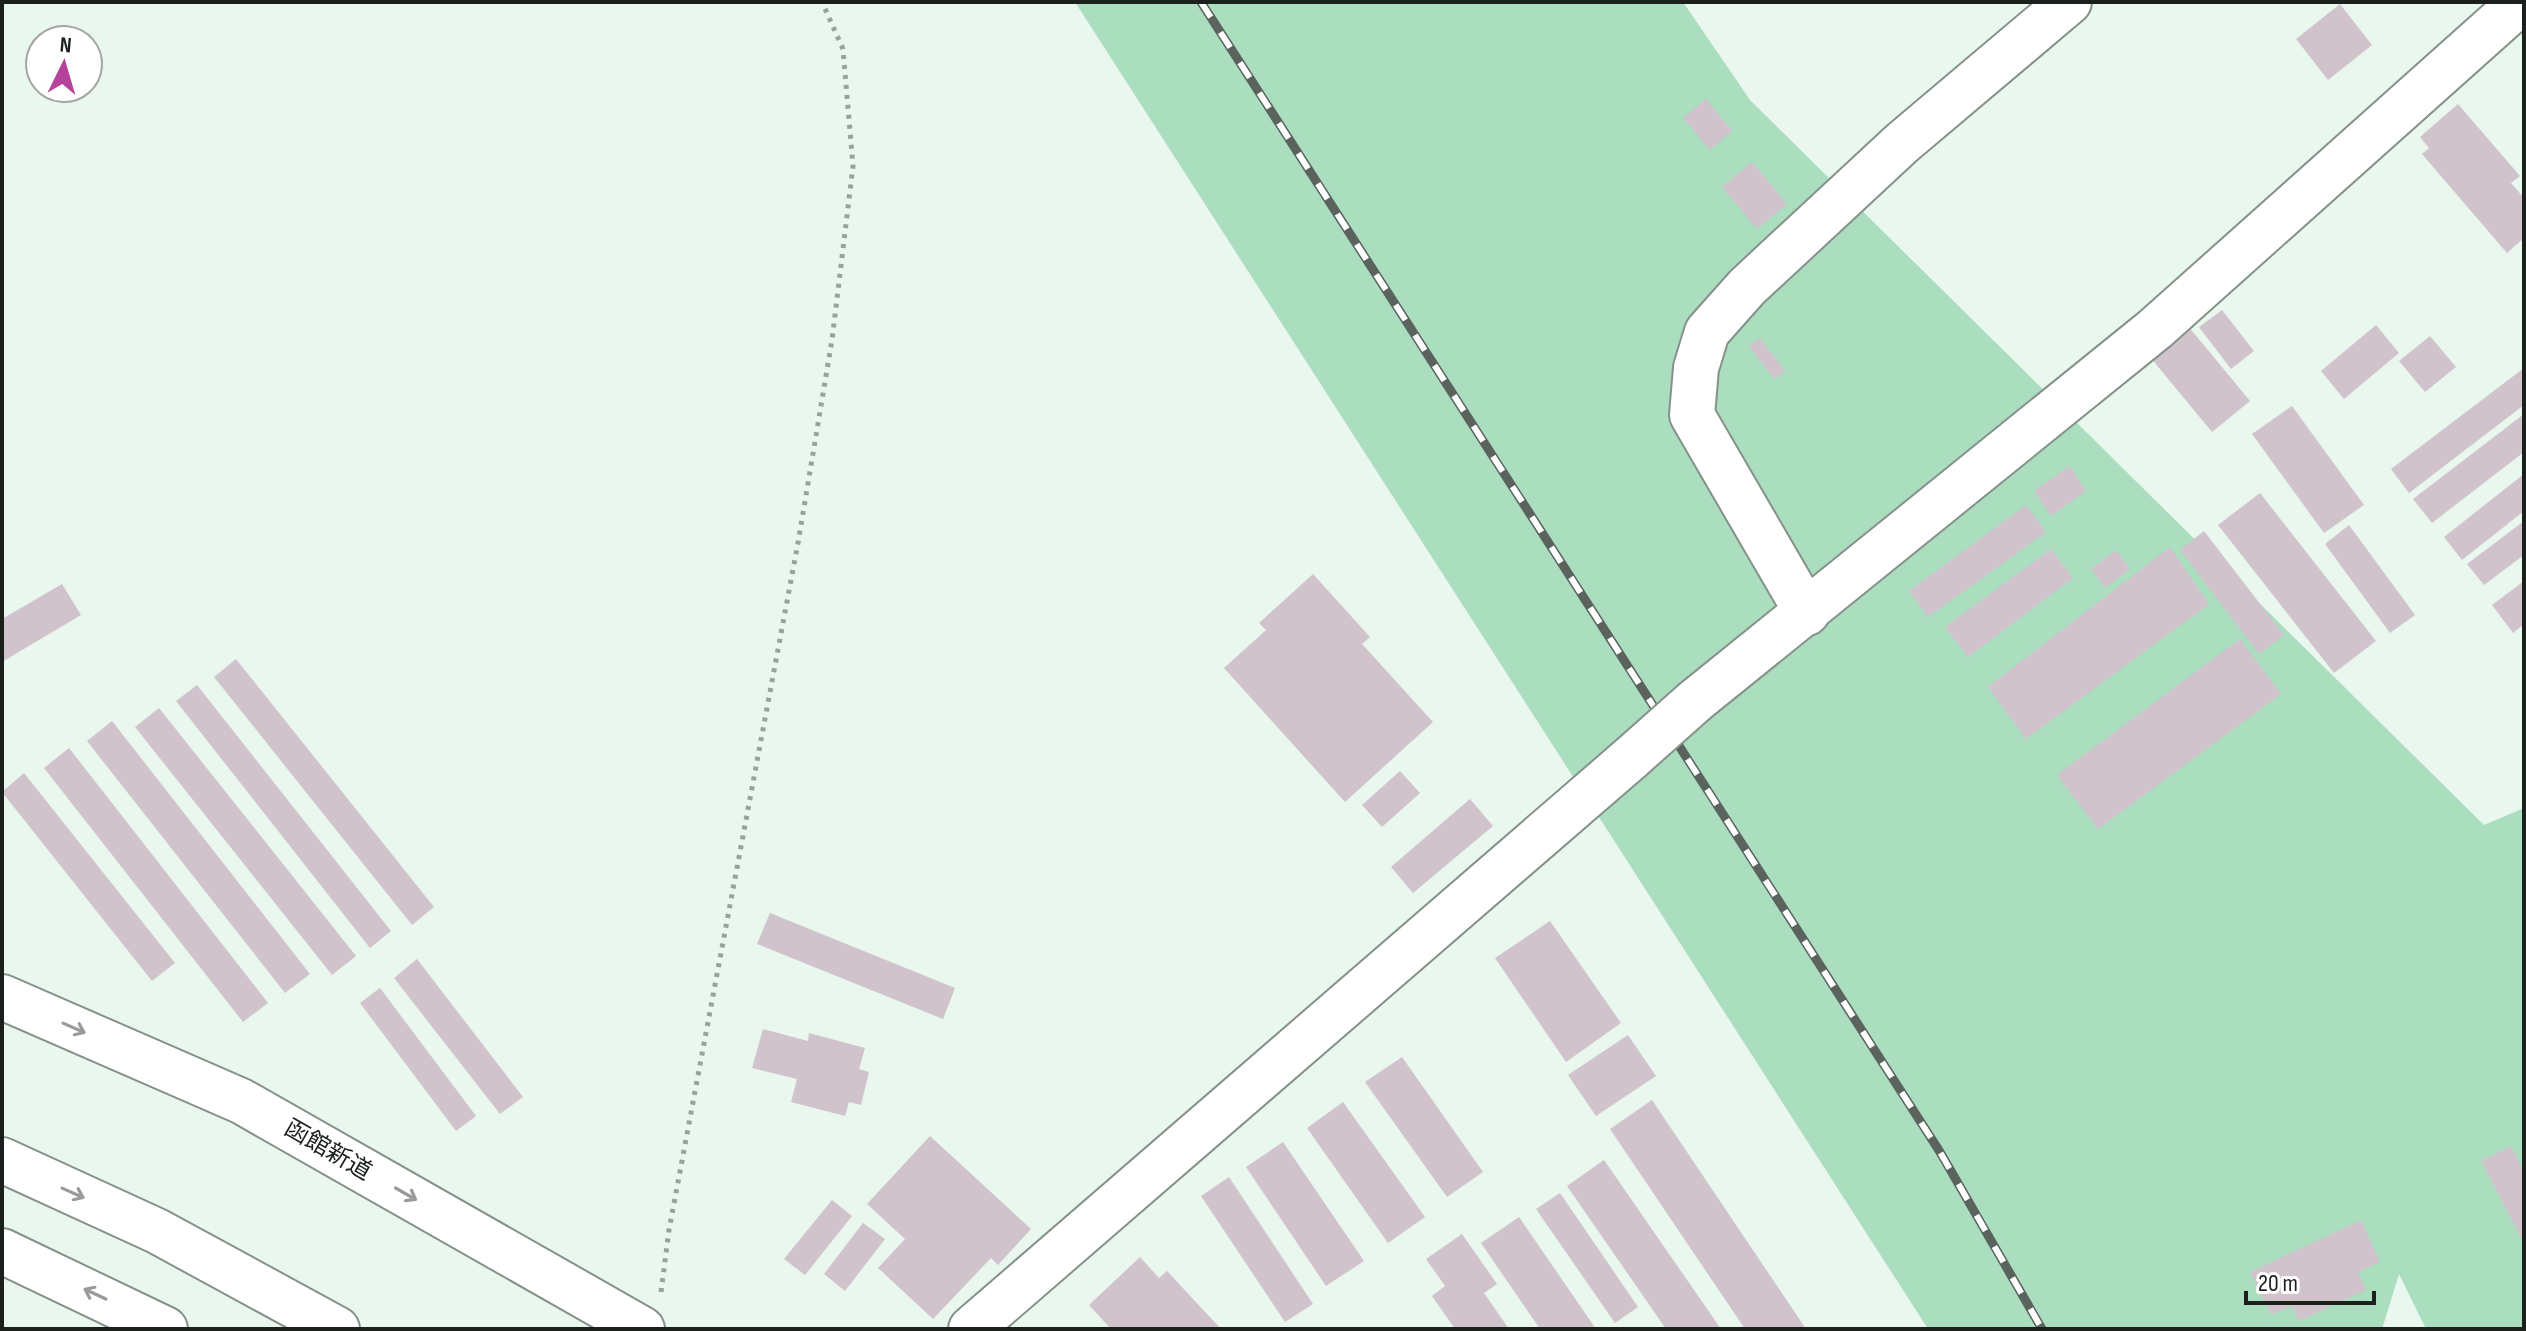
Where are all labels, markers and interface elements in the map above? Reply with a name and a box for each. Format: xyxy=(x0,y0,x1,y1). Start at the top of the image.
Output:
north arrow xyxy=(24,24,104,104)
text: N xyxy=(59,32,73,60)
one-way arrow xyxy=(61,1021,85,1036)
street label: 函館新道 xyxy=(279,1113,377,1187)
one-way arrow xyxy=(60,1186,85,1201)
one-way arrow xyxy=(394,1186,417,1202)
scale bar xyxy=(2246,1255,2374,1305)
text: 20 m xyxy=(2258,1269,2298,1298)
one-way arrow xyxy=(83,1286,107,1301)

